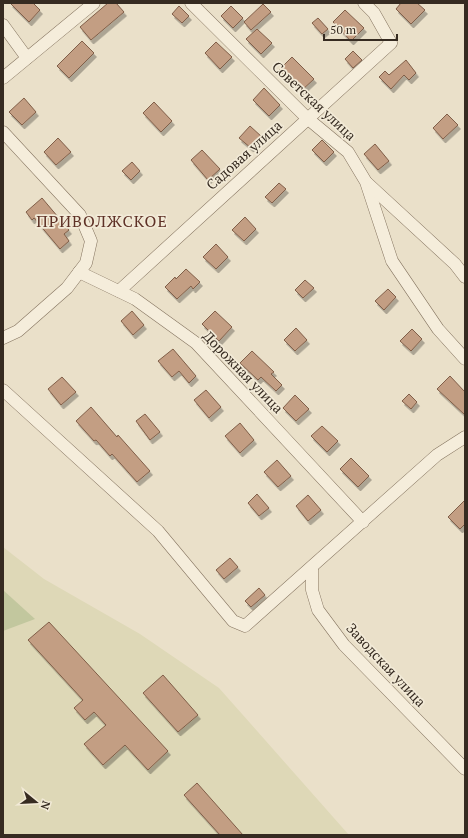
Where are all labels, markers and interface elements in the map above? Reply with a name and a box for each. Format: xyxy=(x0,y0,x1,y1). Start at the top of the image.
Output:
scale bar xyxy=(324,16,397,42)
text: 50 m xyxy=(330,22,357,37)
street label: Советская улица xyxy=(268,57,360,145)
street label: Садовая улица xyxy=(202,116,286,194)
district label: ПРИВОЛЖСКОЕ xyxy=(36,210,168,232)
street label: Дорожная улица xyxy=(199,326,288,417)
street label: Заводская улица xyxy=(343,619,430,711)
north arrow xyxy=(16,782,56,822)
text: N xyxy=(37,799,53,812)

